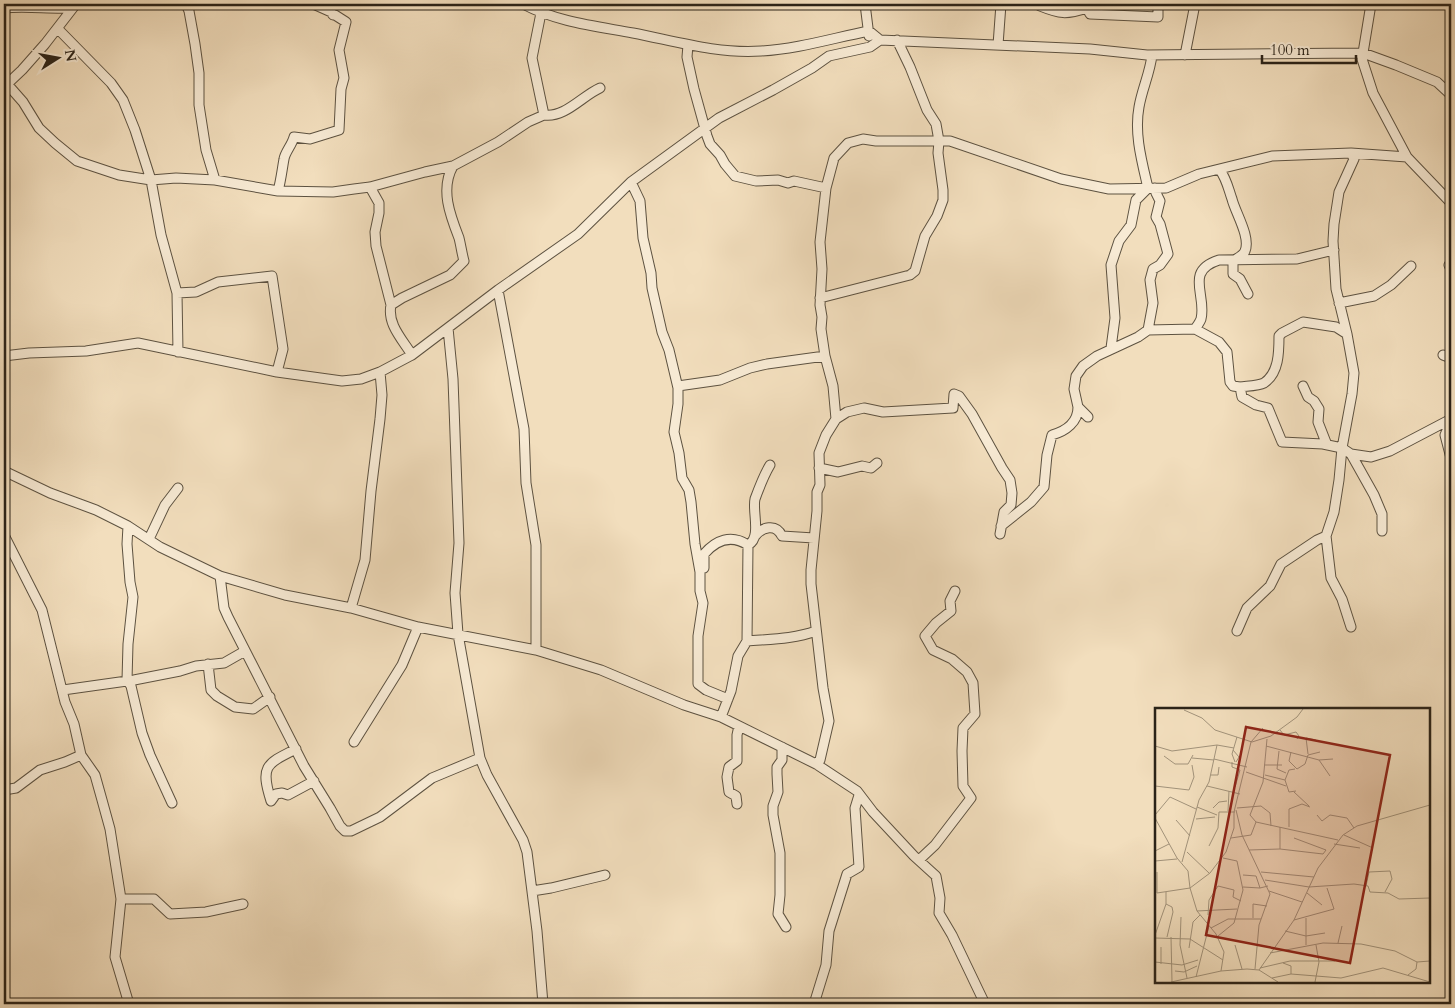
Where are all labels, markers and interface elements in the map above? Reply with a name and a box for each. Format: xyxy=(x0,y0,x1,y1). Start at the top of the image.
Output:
north arrow xyxy=(32,32,82,82)
scale bar xyxy=(1262,32,1356,64)
text: 100 m xyxy=(1270,40,1310,60)
text: N xyxy=(60,48,81,63)
inset map xyxy=(1155,708,1430,983)

